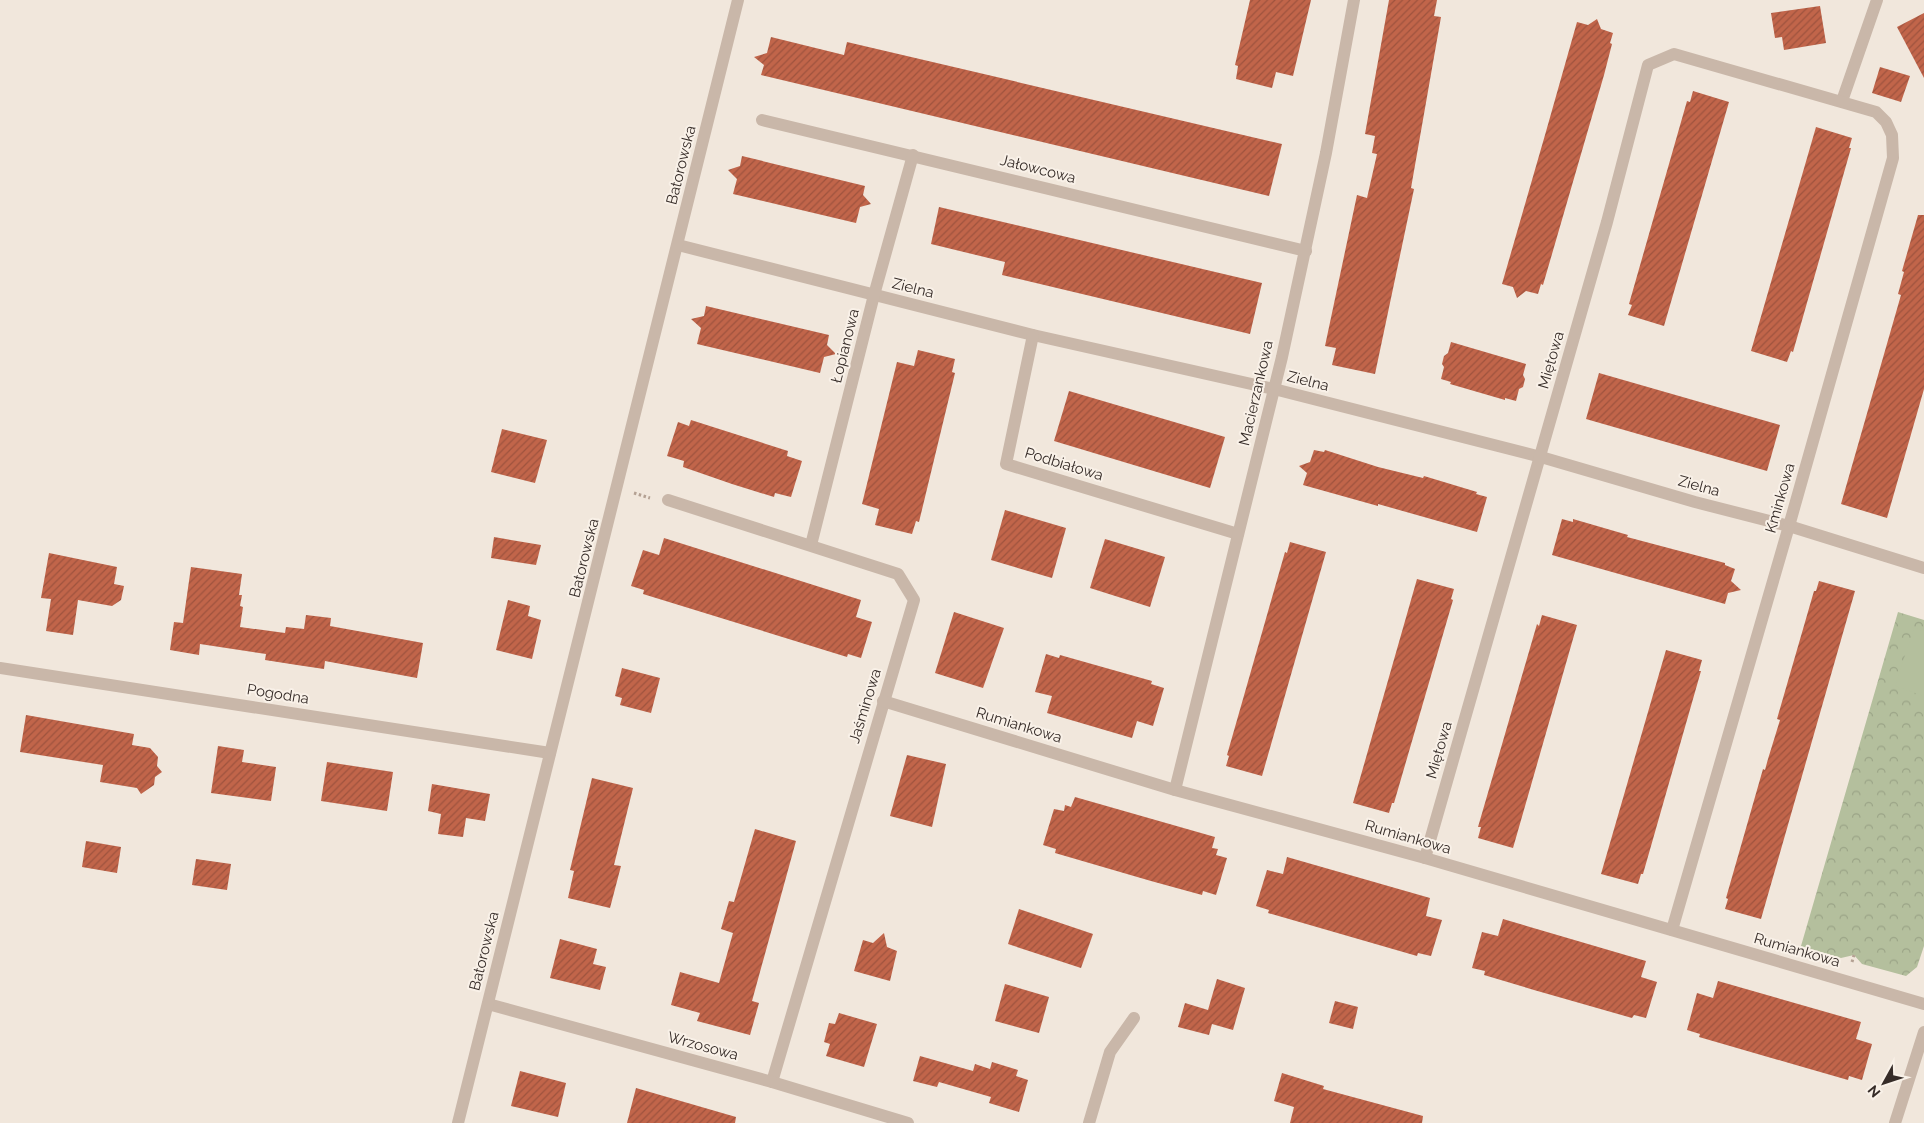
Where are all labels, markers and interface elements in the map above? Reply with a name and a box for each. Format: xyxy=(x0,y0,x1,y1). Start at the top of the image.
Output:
street label: Batorowska xyxy=(662,124,700,206)
street label: Jałowcowa xyxy=(998,151,1078,187)
street label: Zielna xyxy=(890,274,936,302)
street label: Łopianowa xyxy=(827,307,863,385)
street label: Miętowa xyxy=(1534,329,1568,391)
street label: Macierzankowa xyxy=(1235,339,1277,447)
street label: Zielna xyxy=(1285,367,1331,395)
street label: Podbiałowa xyxy=(1022,443,1106,485)
street label: Kminkowa xyxy=(1761,461,1799,535)
street label: Zielna xyxy=(1676,472,1722,500)
street label: Batorowska xyxy=(565,517,603,599)
street label: Jaśminowa xyxy=(845,666,885,746)
street label: Pogodna xyxy=(246,680,310,708)
street label: Rumiankowa xyxy=(974,703,1064,747)
street label: Miętowa xyxy=(1422,719,1456,781)
street label: Rumiankowa xyxy=(1363,816,1453,858)
street label: Batorowska xyxy=(465,910,503,992)
street label: Rumiankowa xyxy=(1752,929,1842,971)
street label: Wrzosowa xyxy=(666,1028,740,1064)
north arrow xyxy=(1859,1058,1909,1108)
text: N xyxy=(1864,1082,1884,1101)

